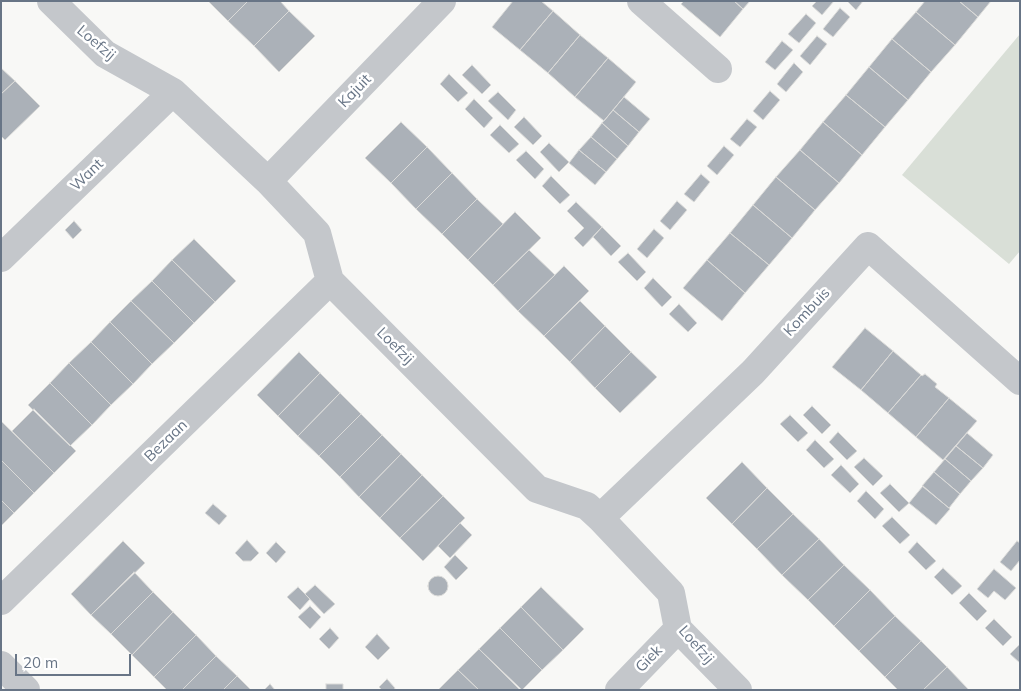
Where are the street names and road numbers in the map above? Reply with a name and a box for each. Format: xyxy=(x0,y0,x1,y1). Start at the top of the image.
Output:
street label: Loefzij xyxy=(73,22,119,64)
street label: Kajuit xyxy=(335,71,375,111)
street label: Want xyxy=(67,155,107,195)
street label: Kombuis xyxy=(780,284,834,340)
street label: Loefzij xyxy=(373,324,417,368)
street label: Bezaan xyxy=(141,416,191,466)
street label: Loefzij xyxy=(675,622,717,668)
street label: Giek xyxy=(632,642,666,676)

